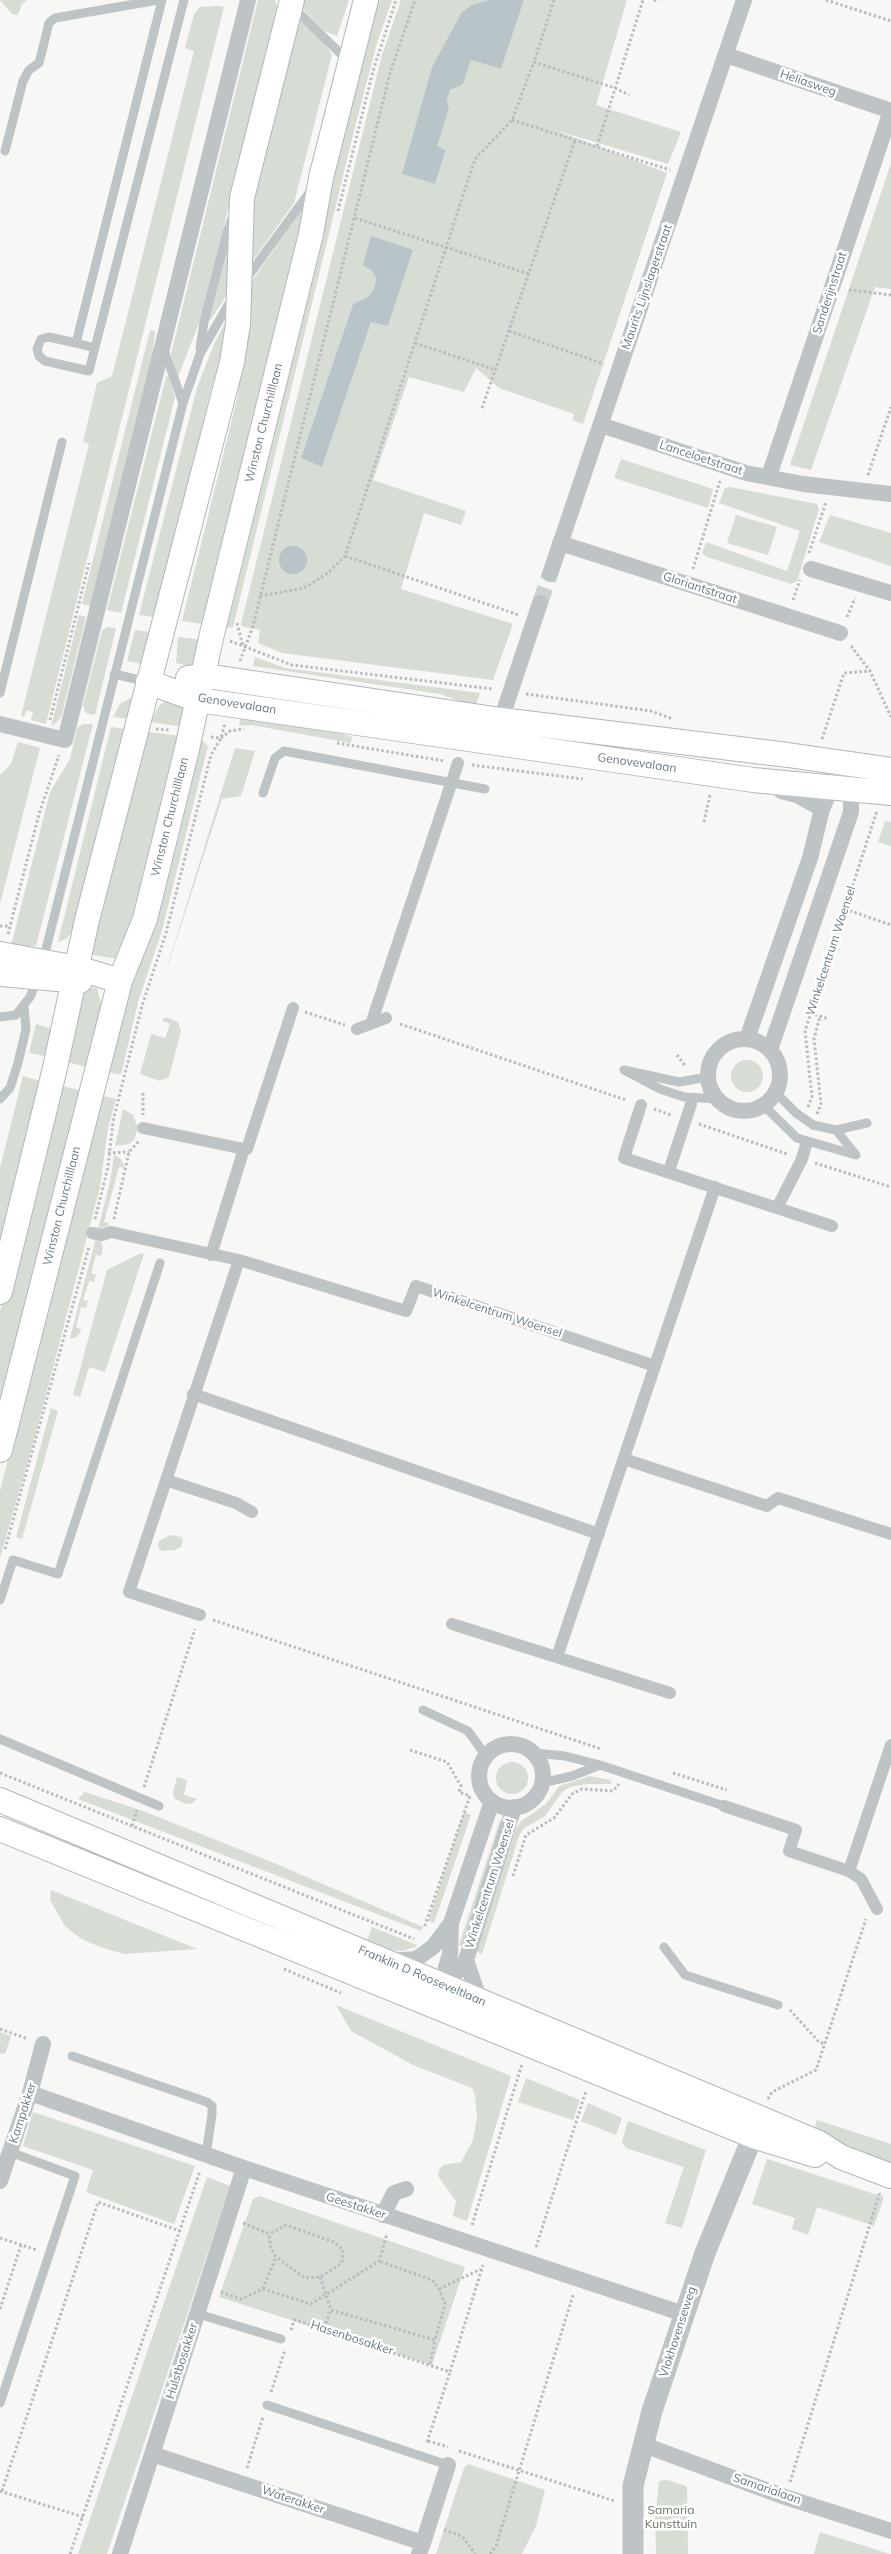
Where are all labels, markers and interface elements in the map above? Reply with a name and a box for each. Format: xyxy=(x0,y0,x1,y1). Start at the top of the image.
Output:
street label: Heliasweg xyxy=(778,67,838,99)
street label: Maurits Lijnslagerstraat xyxy=(619,223,675,351)
street label: Sanderijnstraat xyxy=(810,250,850,336)
street label: Winston Churchilllaan xyxy=(242,362,286,484)
street label: Lanceloetstraat xyxy=(658,438,744,478)
street label: Gloriantstraat xyxy=(661,569,739,607)
street label: Genovevalaan xyxy=(197,691,277,717)
street label: Genovevalaan xyxy=(597,750,677,776)
street label: Winston Churchilllaan xyxy=(148,756,192,878)
street label: Winkelcentrum Woensel xyxy=(803,884,859,1018)
street label: Winston Churchilllaan xyxy=(40,1145,84,1267)
street label: Winkelcentrum Woensel xyxy=(430,1285,564,1341)
street label: Winkelcentrum Woensel xyxy=(462,1817,518,1951)
street label: Franklin D Rooseveltlaan xyxy=(356,1942,488,2010)
street label: Kampakker xyxy=(6,2081,40,2145)
street label: Geestakker xyxy=(324,2190,388,2222)
street label: Vlokhovenseweg xyxy=(657,2285,699,2379)
street label: Hasenbosakker xyxy=(309,2318,395,2358)
street label: Hulstbosakker xyxy=(163,2321,201,2401)
street label: Samarialaan xyxy=(731,2471,803,2507)
street label: Waterakker xyxy=(260,2483,326,2517)
park label: Samaria Kunsttuin xyxy=(645,2503,697,2531)

